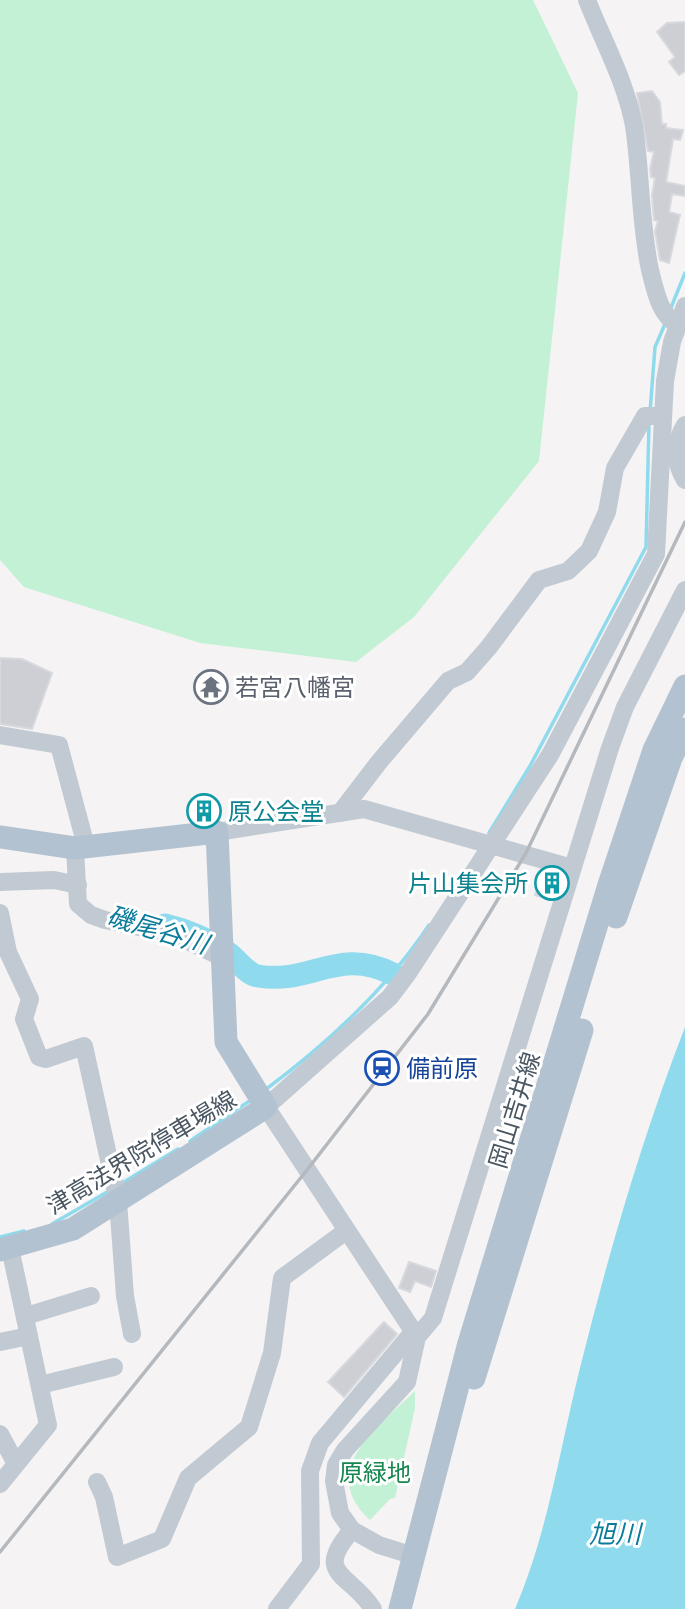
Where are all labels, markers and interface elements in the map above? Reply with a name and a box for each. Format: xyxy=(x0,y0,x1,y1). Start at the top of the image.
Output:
temple icon: 若宮八幡宮 xyxy=(192,668,230,706)
place label: 若宮八幡宮 xyxy=(235,671,355,703)
building icon: 原公会堂 xyxy=(185,792,223,830)
place label: 原公会堂 xyxy=(228,795,324,827)
building icon: 片山集会所 xyxy=(533,864,571,902)
place label: 片山集会所 xyxy=(408,867,528,899)
water label: 磯尾谷川 xyxy=(103,898,216,961)
street label: 岡山吉井線 xyxy=(481,1048,547,1172)
station icon: 備前原 xyxy=(363,1049,401,1087)
place label: 備前原 xyxy=(406,1052,478,1084)
street label: 津高法界院停車場線 xyxy=(40,1083,242,1221)
park label: 原緑地 xyxy=(339,1456,411,1488)
water label: 旭川 xyxy=(589,1516,644,1550)

